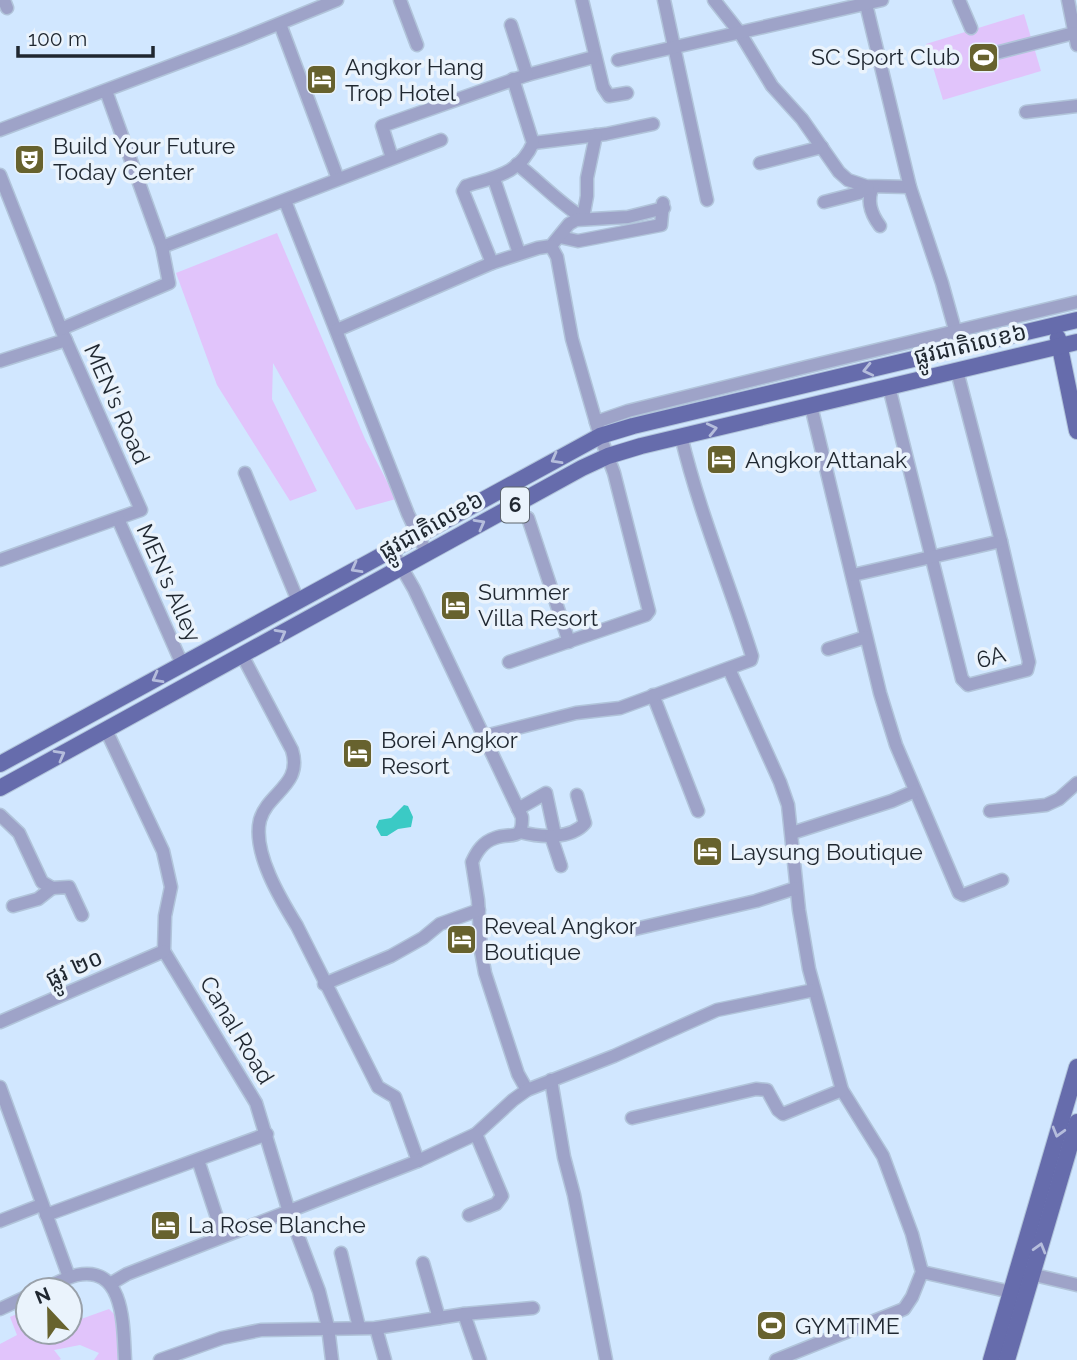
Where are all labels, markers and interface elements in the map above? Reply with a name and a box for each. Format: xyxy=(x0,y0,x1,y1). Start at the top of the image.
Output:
scale bar xyxy=(18,14,152,58)
text: 100 m xyxy=(28,26,87,51)
sports icon: SC Sport Club xyxy=(966,40,1000,74)
place label: SC Sport Club xyxy=(811,43,960,70)
place label: Angkor Hang Trop Hotel xyxy=(345,53,484,106)
hotel icon: Angkor Hang Trop Hotel xyxy=(305,63,339,97)
place label: Build Your Future Today Center xyxy=(53,132,235,185)
theatre icon: Build Your Future Today Center xyxy=(13,142,47,176)
street label: ផ្លូវជាតិលេខ៦ xyxy=(911,317,1031,378)
street label: MEN's Road xyxy=(79,340,156,468)
one-way arrow xyxy=(862,362,874,376)
one-way arrow xyxy=(706,423,718,437)
hotel icon: Angkor Attanak xyxy=(705,443,739,477)
place label: Angkor Attanak xyxy=(745,446,907,473)
one-way arrow xyxy=(550,450,563,464)
street label: ផ្លូវជាតិលេខ៦ xyxy=(374,485,492,572)
road number: 6 xyxy=(501,488,529,522)
one-way arrow xyxy=(473,519,485,532)
street label: MEN's Alley xyxy=(131,520,207,646)
one-way arrow xyxy=(351,560,363,573)
place label: Summer Villa Resort xyxy=(478,578,599,631)
hotel icon: Summer Villa Resort xyxy=(438,588,472,622)
one-way arrow xyxy=(274,629,286,642)
street label: 6A xyxy=(973,640,1009,673)
one-way arrow xyxy=(152,670,164,683)
place label: Borei Angkor Resort xyxy=(381,726,518,779)
hotel icon: Borei Angkor Resort xyxy=(341,736,375,770)
one-way arrow xyxy=(53,750,65,763)
hotel icon: Laysung Boutique xyxy=(690,835,724,869)
place label: Laysung Boutique xyxy=(730,838,923,865)
place label: Reveal Angkor Boutique xyxy=(484,912,637,965)
hotel icon: Reveal Angkor Boutique xyxy=(444,922,478,956)
street label: ផ្លូវ ២០ xyxy=(41,943,110,1000)
street label: Canal Road xyxy=(195,971,280,1088)
one-way arrow xyxy=(1052,1126,1066,1138)
hotel icon: La Rose Blanche xyxy=(148,1208,182,1242)
place label: La Rose Blanche xyxy=(188,1211,366,1238)
one-way arrow xyxy=(1032,1242,1047,1254)
north arrow xyxy=(14,1276,84,1346)
text: N xyxy=(32,1282,53,1308)
sports icon: GYMTIME xyxy=(755,1309,789,1343)
place label: GYMTIME xyxy=(795,1312,900,1339)

